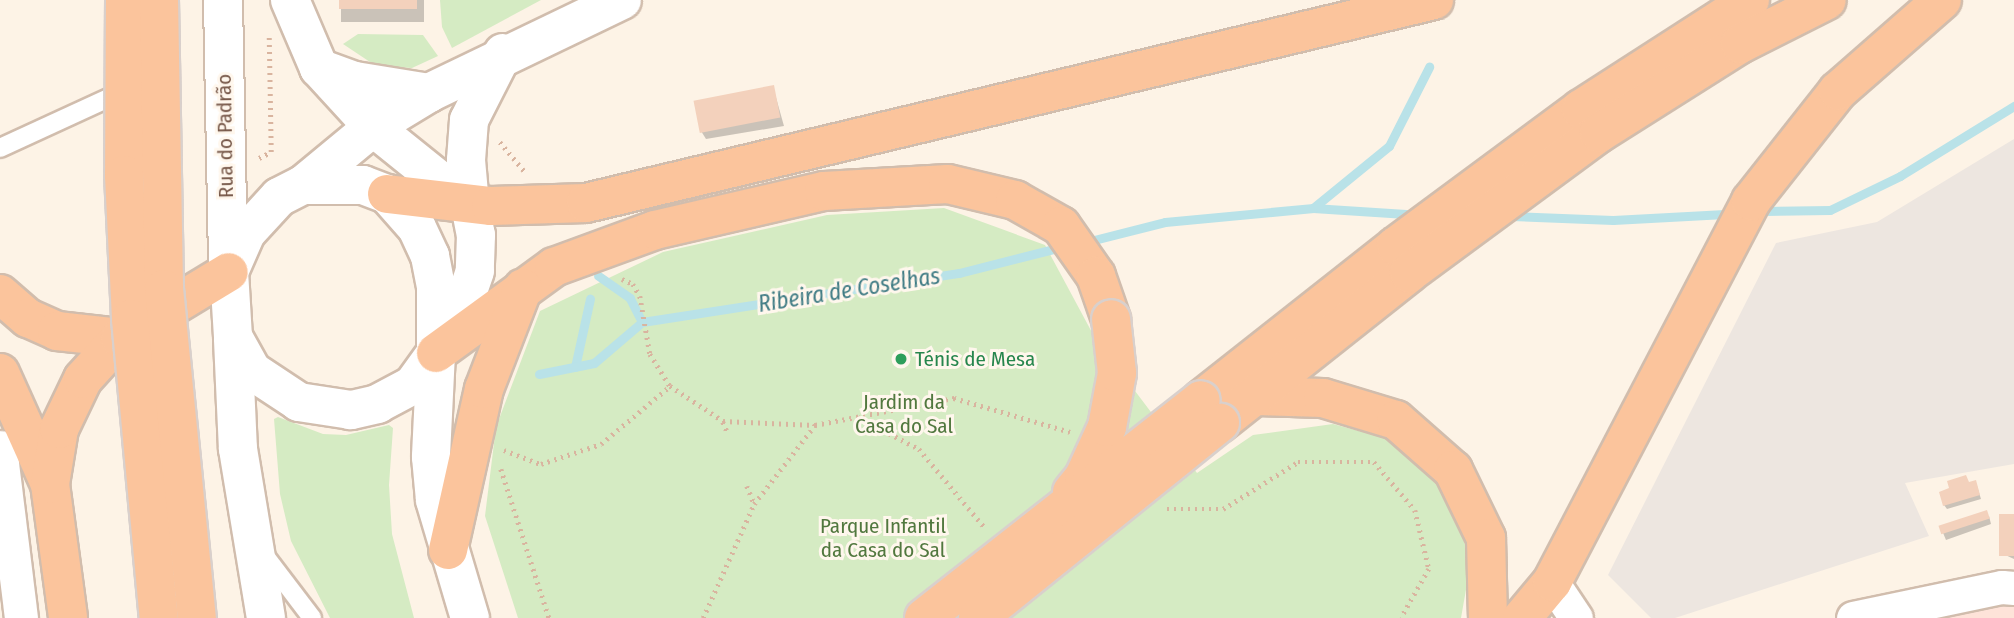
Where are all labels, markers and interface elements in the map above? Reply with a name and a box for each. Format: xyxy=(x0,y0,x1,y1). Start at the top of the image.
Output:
street label: Rua do Padrão xyxy=(211,74,239,198)
water label: Ribeira de Coselhas xyxy=(756,262,942,318)
place label: Ténis de Mesa xyxy=(915,346,1035,372)
marker: Ténis de Mesa xyxy=(893,351,909,367)
park label: Jardim da Casa do Sal xyxy=(855,389,953,439)
park label: Parque Infantil da Casa do Sal xyxy=(820,513,946,563)

